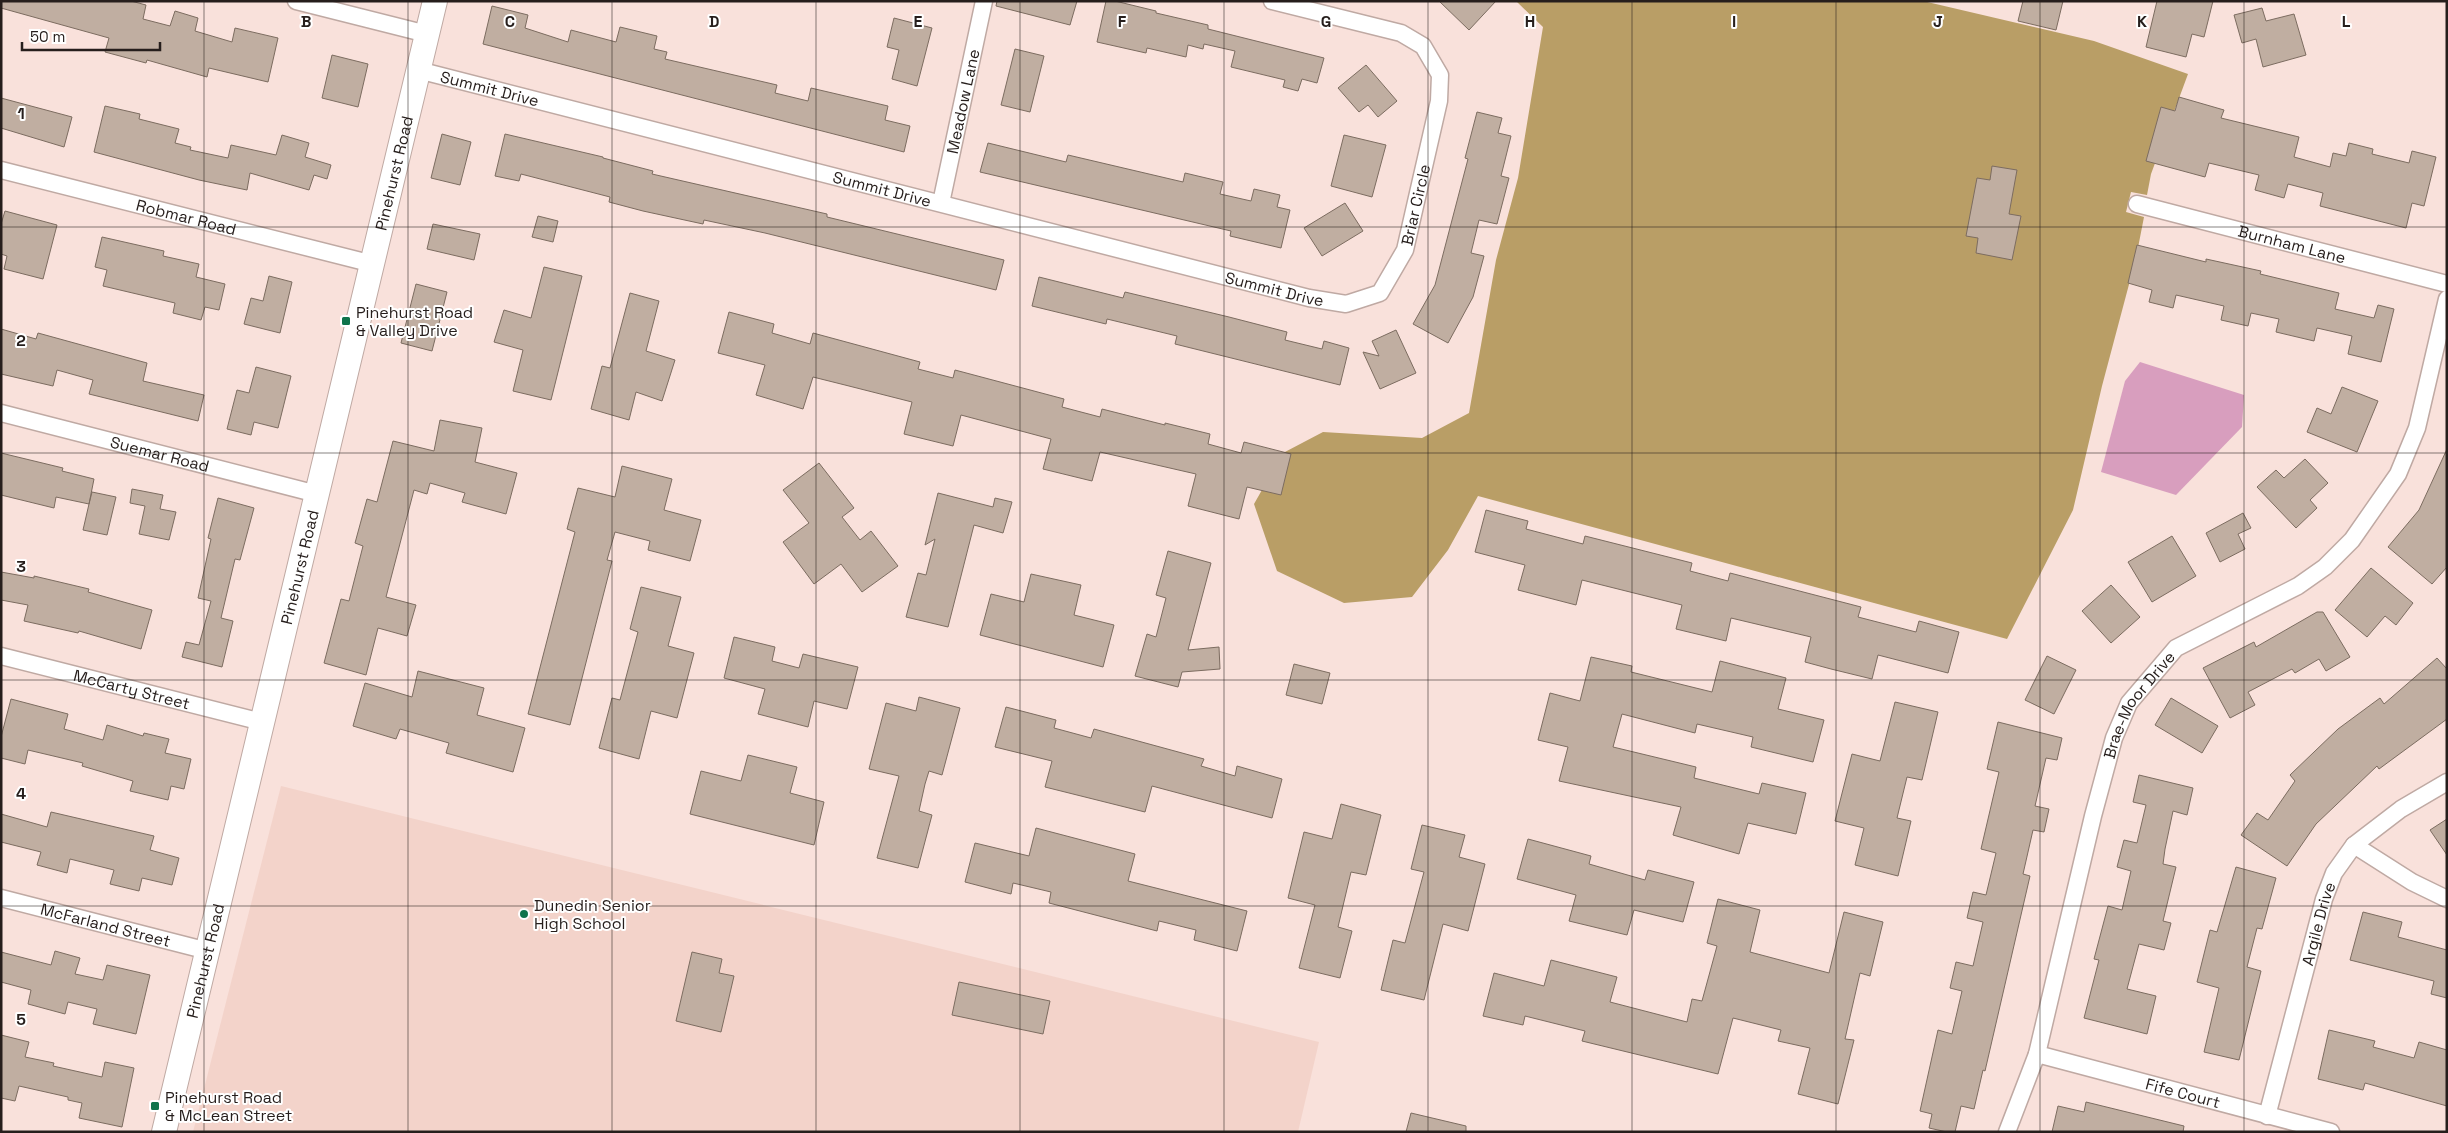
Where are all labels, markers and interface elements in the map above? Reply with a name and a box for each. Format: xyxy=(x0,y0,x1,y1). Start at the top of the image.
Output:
text: B xyxy=(301,11,311,32)
text: C xyxy=(505,11,515,32)
text: D xyxy=(709,11,719,32)
text: E xyxy=(914,11,923,32)
text: F xyxy=(1118,11,1127,32)
text: G xyxy=(1321,11,1331,32)
text: H xyxy=(1525,11,1535,32)
text: I xyxy=(1732,11,1736,32)
text: J xyxy=(1933,11,1943,32)
text: K xyxy=(2137,11,2147,32)
text: L xyxy=(2342,11,2351,32)
scale bar xyxy=(22,20,160,52)
text: 50 m xyxy=(30,27,65,46)
street label: Meadow Lane xyxy=(941,47,984,156)
street label: Summit Drive xyxy=(438,66,541,111)
text: 1 xyxy=(17,103,25,124)
street label: Pinehurst Road xyxy=(370,114,418,233)
street label: Briar Circle xyxy=(1396,162,1435,248)
street label: Summit Drive xyxy=(831,166,934,211)
street label: Robmar Road xyxy=(134,194,239,240)
street label: Burnham Lane xyxy=(2236,220,2348,268)
street label: Summit Drive xyxy=(1223,266,1325,311)
place label: Pinehurst Road & Valley Drive xyxy=(356,302,473,341)
marker: Pinehurst Road & Valley Drive xyxy=(340,315,352,327)
text: 2 xyxy=(16,330,26,351)
street label: Suemar Road xyxy=(108,431,212,476)
street label: Pinehurst Road xyxy=(276,508,323,626)
text: 3 xyxy=(16,556,26,577)
street label: Brae-Moor Drive xyxy=(2098,647,2179,761)
street label: McCarty Street xyxy=(72,664,192,714)
text: 4 xyxy=(16,783,26,804)
street label: Argile Drive xyxy=(2296,879,2340,968)
place label: Dunedin Senior High School xyxy=(534,895,651,934)
street label: McFarland Street xyxy=(38,898,173,952)
street label: Pinehurst Road xyxy=(181,901,229,1020)
marker: Dunedin Senior High School xyxy=(518,908,530,920)
text: 5 xyxy=(16,1009,26,1030)
street label: Fife Court xyxy=(2143,1073,2223,1113)
place label: Pinehurst Road & McLean Street xyxy=(165,1087,292,1126)
marker: Pinehurst Road & McLean Street xyxy=(149,1100,161,1112)

